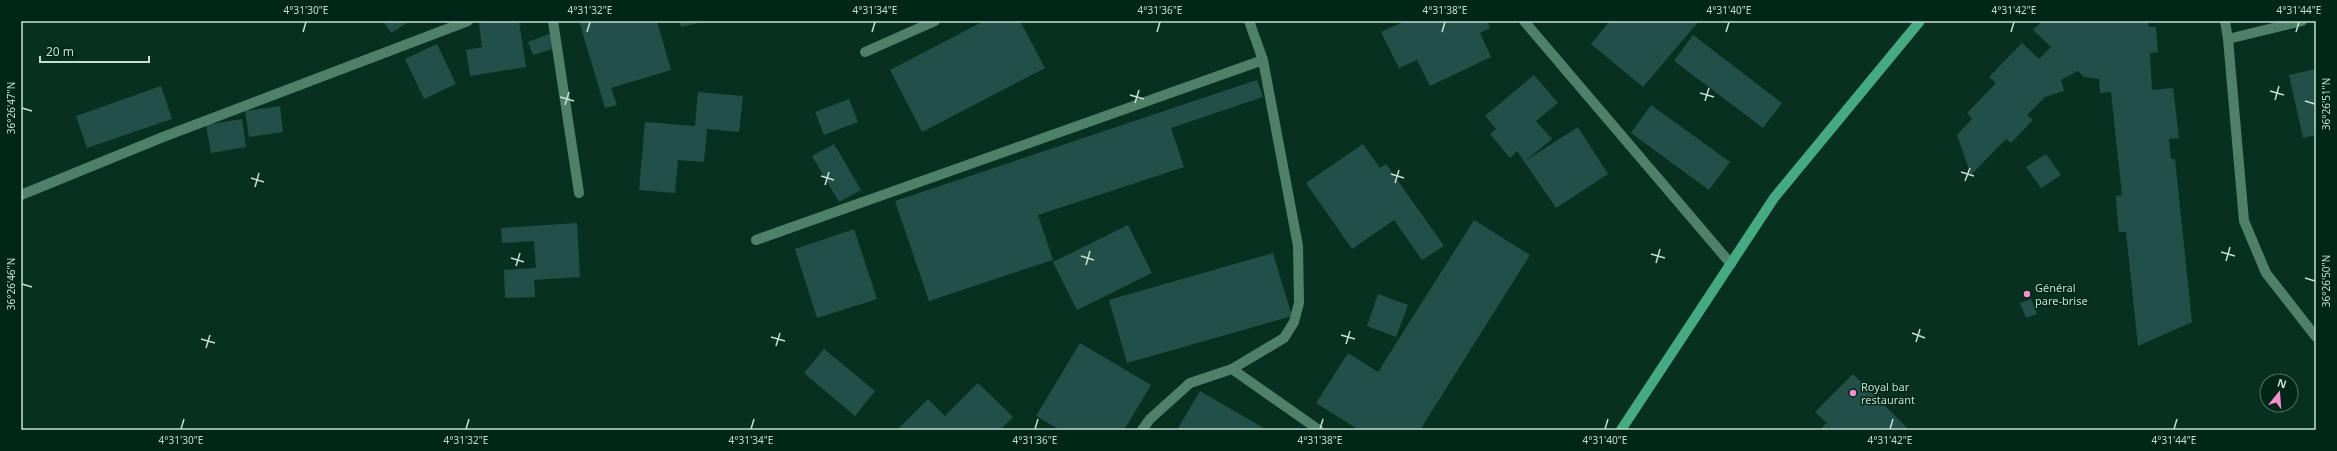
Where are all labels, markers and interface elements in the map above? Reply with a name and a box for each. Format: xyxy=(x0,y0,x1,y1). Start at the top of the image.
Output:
text: 4°31'30"E xyxy=(284,3,328,17)
text: 4°31'32"E xyxy=(568,3,612,17)
text: 4°31'34"E xyxy=(853,3,897,17)
text: 4°31'36"E xyxy=(1138,3,1182,17)
text: 4°31'38"E xyxy=(1423,3,1467,17)
text: 4°31'40"E xyxy=(1707,3,1751,17)
text: 4°31'42"E xyxy=(1992,3,2036,17)
text: 4°31'44"E xyxy=(2277,3,2321,17)
scale bar xyxy=(40,38,149,64)
text: 20 m xyxy=(46,43,74,60)
text: 36°26'51"N xyxy=(2319,78,2333,130)
text: 36°26'47"N xyxy=(4,82,18,134)
text: 36°26'50"N xyxy=(2319,255,2333,307)
text: 36°26'46"N xyxy=(4,258,18,310)
place label: Général pare-brise xyxy=(2035,280,2088,308)
marker: Général pare-brise xyxy=(2022,289,2032,299)
north arrow xyxy=(2259,373,2299,413)
text: N xyxy=(2276,374,2289,391)
place label: Royal bar restaurant xyxy=(1861,379,1915,407)
marker: Royal bar restaurant xyxy=(1848,388,1858,398)
text: 4°31'30"E xyxy=(159,433,203,447)
text: 4°31'32"E xyxy=(444,433,488,447)
text: 4°31'34"E xyxy=(729,433,773,447)
text: 4°31'36"E xyxy=(1013,433,1057,447)
text: 4°31'38"E xyxy=(1298,433,1342,447)
text: 4°31'40"E xyxy=(1583,433,1627,447)
text: 4°31'42"E xyxy=(1868,433,1912,447)
text: 4°31'44"E xyxy=(2152,433,2196,447)

